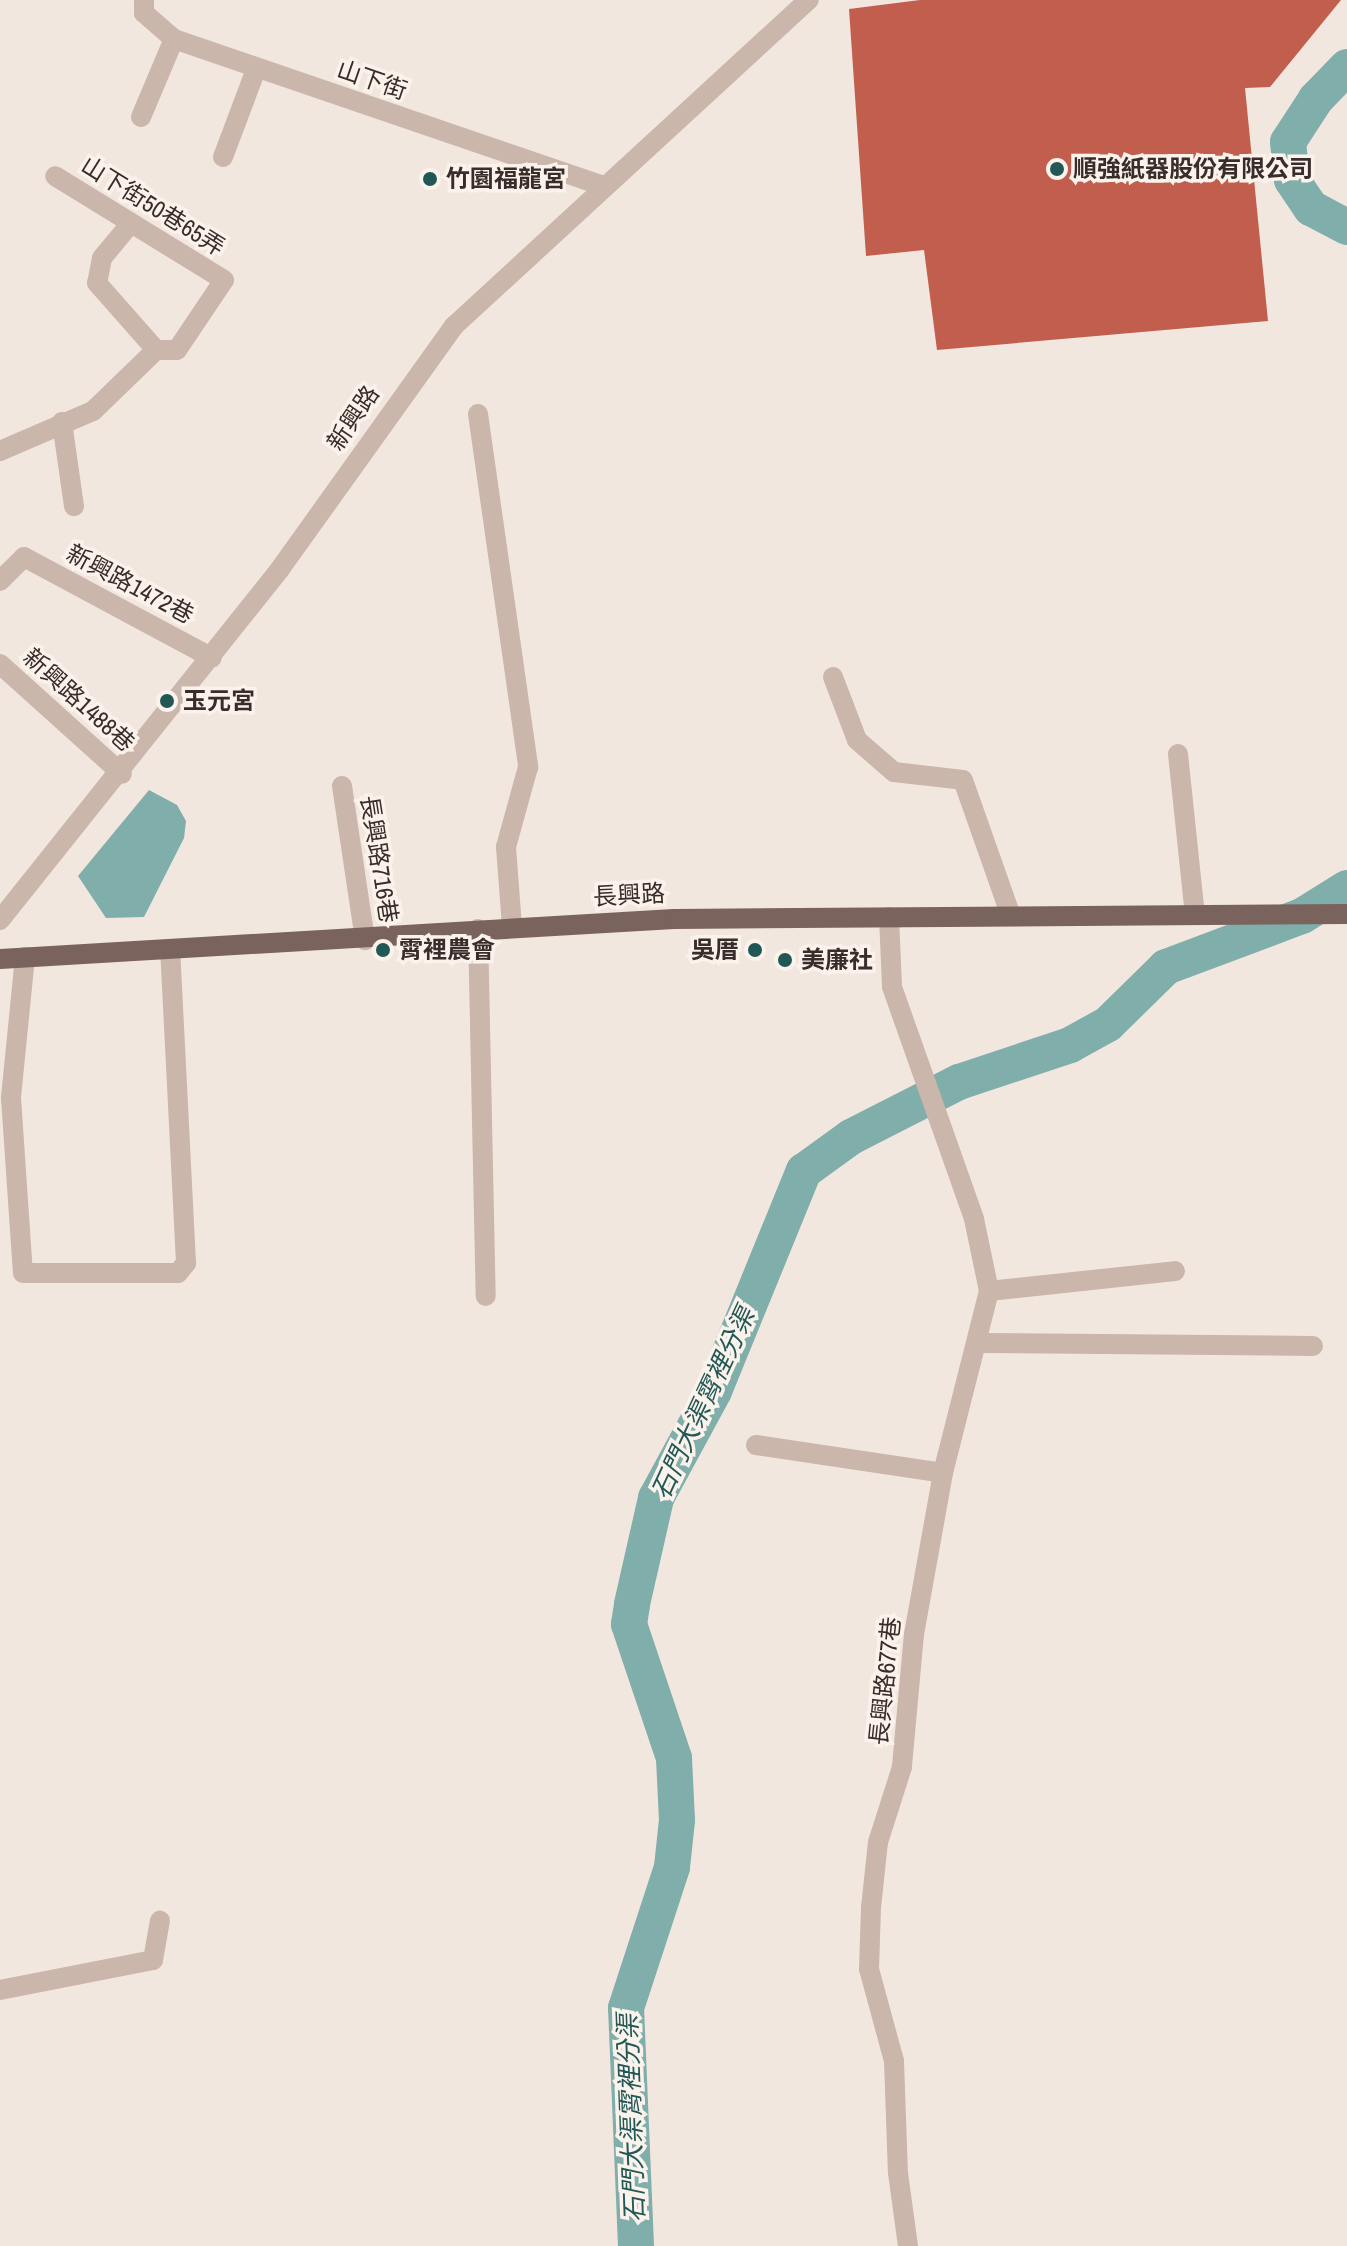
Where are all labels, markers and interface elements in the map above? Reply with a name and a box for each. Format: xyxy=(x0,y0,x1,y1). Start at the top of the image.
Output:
street label: 山下街 xyxy=(333,55,411,105)
street label: 山下街50巷65弄 xyxy=(76,150,230,262)
place label: 順強紙器股份有限公司 xyxy=(1073,155,1313,183)
marker: 順強紙器股份有限公司 xyxy=(1048,160,1066,178)
place label: 竹園福龍宮 xyxy=(446,165,566,193)
marker: 竹園福龍宮 xyxy=(421,170,439,188)
street label: 新興路 xyxy=(321,380,385,456)
street label: 新興路1472巷 xyxy=(62,538,198,630)
street label: 新興路1488巷 xyxy=(17,643,141,757)
place label: 玉元宮 xyxy=(183,687,255,715)
marker: 玉元宮 xyxy=(158,692,176,710)
street label: 長興路716巷 xyxy=(355,793,403,925)
street label: 長興路 xyxy=(592,879,666,911)
place label: 霄裡農會 xyxy=(399,936,495,964)
place label: 吳厝 xyxy=(691,936,739,964)
marker: 霄裡農會 xyxy=(374,941,392,959)
marker: 吳厝 xyxy=(746,941,764,959)
place label: 美廉社 xyxy=(801,946,873,974)
marker: 美廉社 xyxy=(776,951,794,969)
water label: 石門大渠霄裡分渠 xyxy=(645,1302,761,1504)
street label: 長興路677巷 xyxy=(864,1615,906,1747)
water label: 石門大渠霄裡分渠 xyxy=(612,2014,650,2222)

